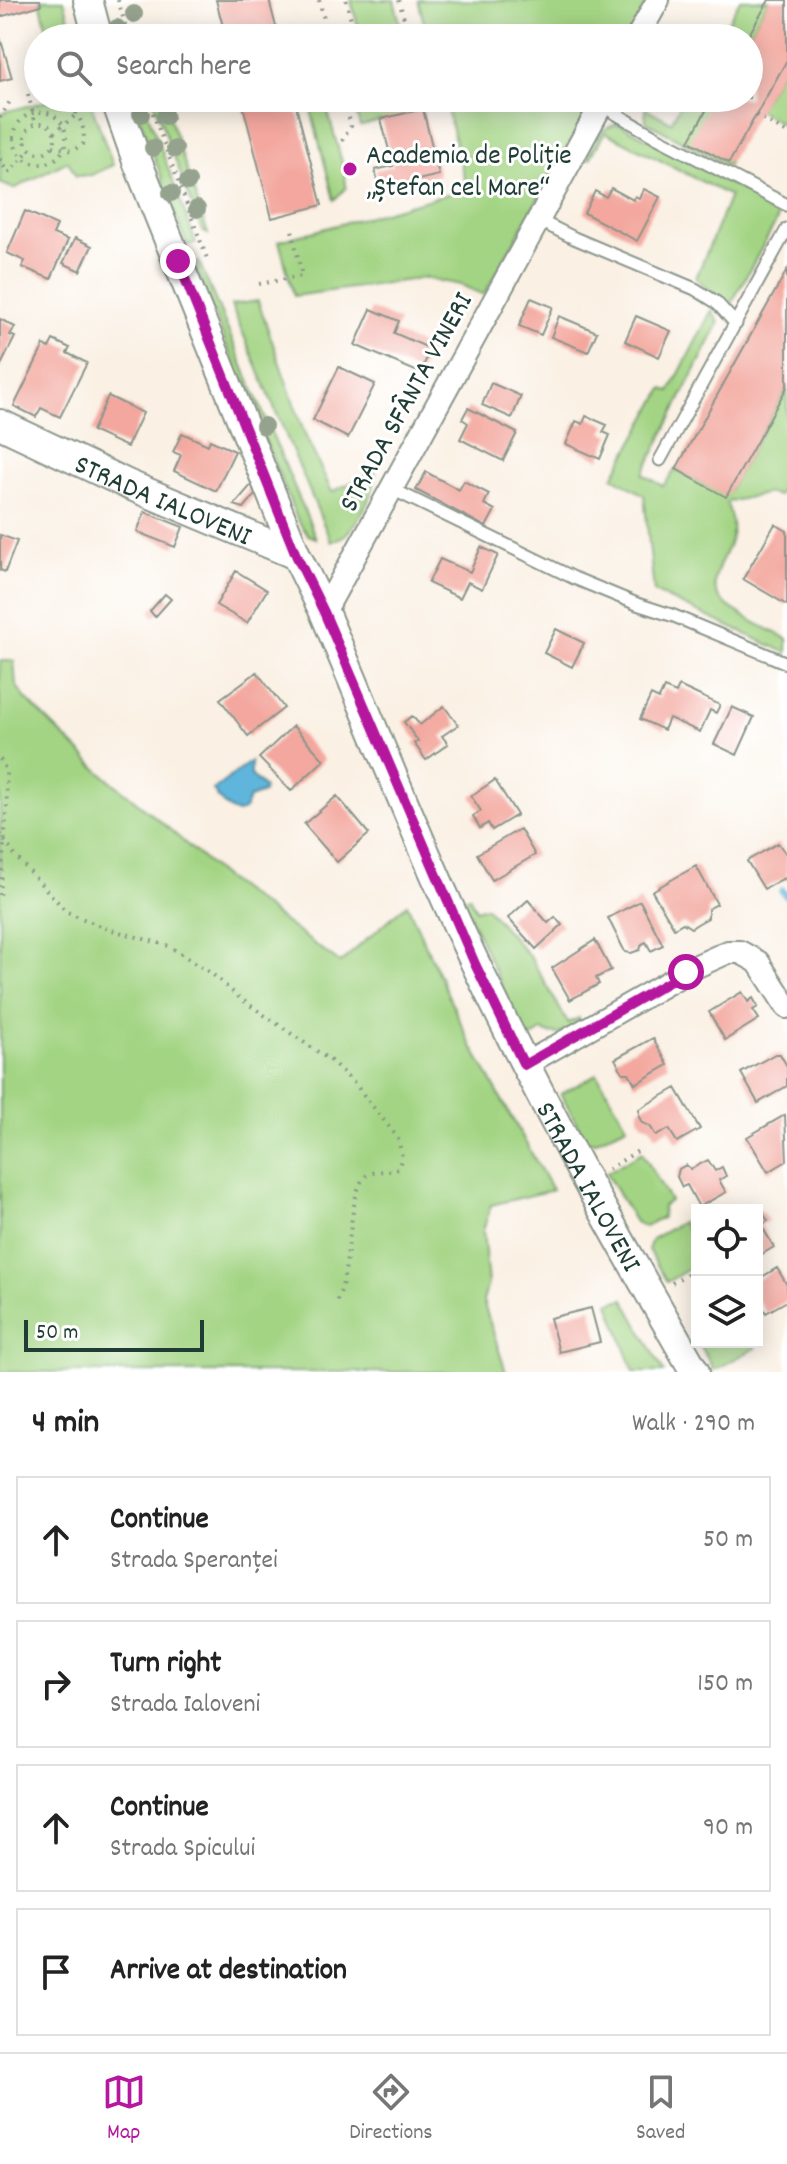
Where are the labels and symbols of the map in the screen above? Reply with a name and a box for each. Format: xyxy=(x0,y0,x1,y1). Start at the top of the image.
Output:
place label: Academia de Poliție „Ștefan cel Mare“ xyxy=(366,138,572,210)
marker: Academia de Poliție „Ștefan cel Mare“ xyxy=(341,160,359,178)
route end xyxy=(160,243,196,279)
street label: STRADA SFÂNTA VINERI xyxy=(331,286,486,521)
street label: STRADA IALOVENI xyxy=(67,447,257,559)
route start xyxy=(668,954,704,990)
street label: STRADA IALOVENI xyxy=(523,1096,649,1281)
scale bar xyxy=(24,1316,204,1352)

